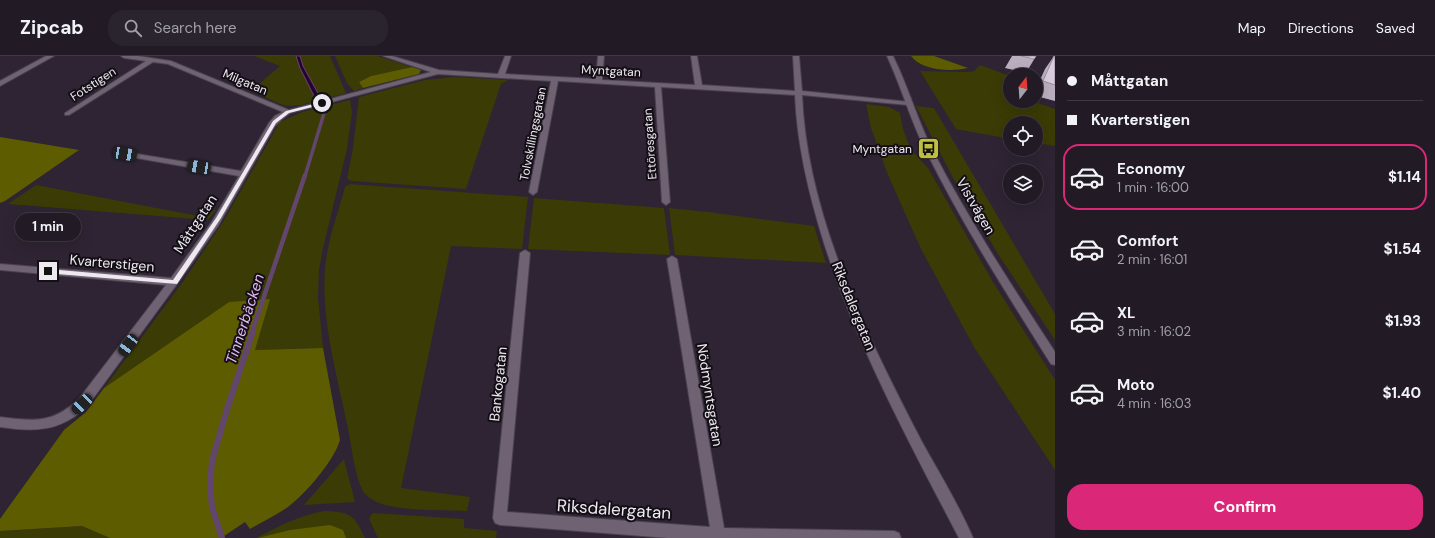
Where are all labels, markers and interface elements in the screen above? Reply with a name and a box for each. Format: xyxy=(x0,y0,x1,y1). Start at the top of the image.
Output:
search box xyxy=(108,10,388,46)
text: Zipcab xyxy=(20,15,84,40)
icon: search xyxy=(122,17,144,39)
text: Search here xyxy=(154,18,237,38)
text: Map xyxy=(1238,19,1266,37)
text: Directions xyxy=(1288,19,1354,37)
text: Saved xyxy=(1376,19,1415,37)
street label: Myntgatan xyxy=(581,61,641,81)
street label: Fotstigen xyxy=(67,63,119,105)
street label: Milgatan xyxy=(220,65,270,99)
north arrow xyxy=(1003,68,1043,108)
map controls xyxy=(1003,68,1043,204)
text: Måttgatan xyxy=(1091,71,1168,91)
street label: Tolvskillingsgatan xyxy=(516,86,550,182)
route start xyxy=(313,94,331,112)
street label: Ettöresgatan xyxy=(640,108,660,180)
text: Kvarterstigen xyxy=(1091,110,1190,130)
button: locate xyxy=(1003,116,1043,156)
bus stop icon: Myntgatan xyxy=(915,136,941,162)
place label: Myntgatan xyxy=(852,141,912,157)
car xyxy=(112,146,138,162)
car xyxy=(186,159,212,175)
icon: car xyxy=(1069,159,1105,195)
text: Economy xyxy=(1117,159,1185,179)
button: layers xyxy=(1003,164,1043,204)
text: $1.14 xyxy=(1388,167,1421,187)
street label: Vistvägen xyxy=(952,174,1000,238)
text: 1 min · 16:00 xyxy=(1117,179,1189,196)
street label: Måttgatan xyxy=(169,191,221,257)
callout: 1 min xyxy=(15,213,81,241)
text: 1 min xyxy=(32,218,64,235)
icon: car xyxy=(1069,231,1105,267)
text: Comfort xyxy=(1117,231,1178,251)
text: $1.54 xyxy=(1384,239,1421,259)
street label: Kvarterstigen xyxy=(69,250,155,276)
text: 2 min · 16:01 xyxy=(1117,251,1187,268)
street label: Riksdalergatan xyxy=(828,259,880,353)
route end xyxy=(39,262,57,280)
water label: Tinnerbäcken xyxy=(221,271,269,367)
icon: car xyxy=(1069,303,1105,339)
text: XL xyxy=(1117,303,1135,323)
text: $1.93 xyxy=(1385,311,1421,331)
text: 3 min · 16:02 xyxy=(1117,323,1191,340)
car xyxy=(116,332,140,358)
street label: Nödmyntsgatan xyxy=(693,342,727,448)
street label: Bankogatan xyxy=(485,346,511,422)
icon: car xyxy=(1069,375,1105,411)
text: Moto xyxy=(1117,375,1155,395)
text: $1.40 xyxy=(1382,383,1421,403)
car xyxy=(69,391,95,417)
text: 4 min · 16:03 xyxy=(1117,395,1191,412)
button: Confirm xyxy=(1067,484,1423,530)
street label: Riksdalergatan xyxy=(556,494,672,524)

